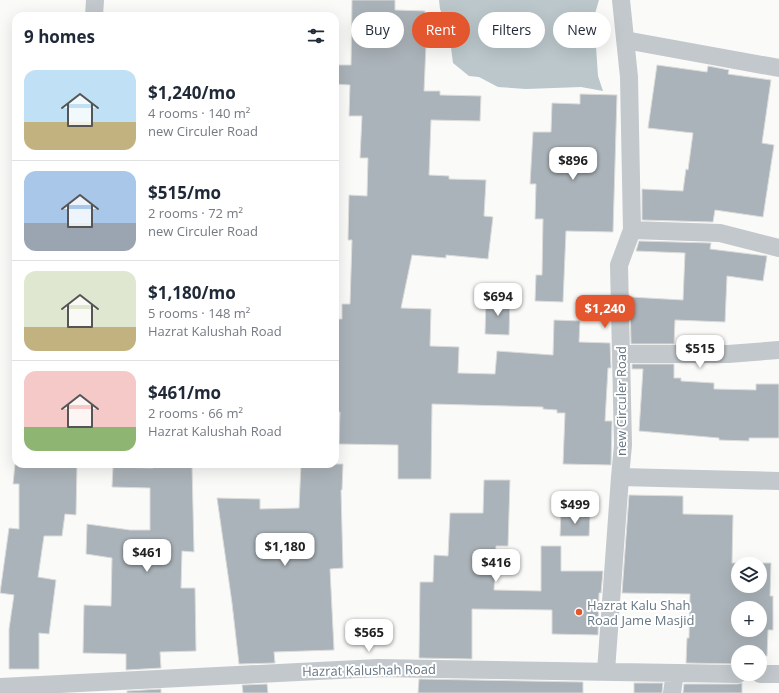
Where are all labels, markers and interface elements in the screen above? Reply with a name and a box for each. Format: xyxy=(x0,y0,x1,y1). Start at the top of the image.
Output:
chip: Buy xyxy=(351,12,404,48)
chip: Rent xyxy=(412,12,470,48)
chip: Filters xyxy=(478,12,545,48)
chip: New xyxy=(553,12,611,48)
text: 9 homes xyxy=(24,25,95,48)
icon: filters xyxy=(305,25,327,47)
text: $1,240/mo xyxy=(148,81,236,104)
icon: home xyxy=(56,86,104,134)
text: 4 rooms · 140 m² xyxy=(148,104,250,122)
text: new Circuler Road xyxy=(148,122,258,140)
pin: $896 xyxy=(549,147,597,181)
text: $896 xyxy=(558,151,588,169)
text: $515/mo xyxy=(148,181,221,204)
icon: home xyxy=(56,187,104,235)
text: 2 rooms · 72 m² xyxy=(148,204,243,222)
text: new Circuler Road xyxy=(148,222,258,240)
text: $1,180/mo xyxy=(148,281,236,304)
pin: $694 xyxy=(474,283,522,317)
icon: home xyxy=(56,287,104,335)
text: $694 xyxy=(483,287,513,305)
pin: $1,240 xyxy=(572,295,638,329)
text: $1,240 xyxy=(585,299,625,317)
text: 5 rooms · 148 m² xyxy=(148,304,250,322)
text: Hazrat Kalushah Road xyxy=(148,322,282,340)
pin: $515 xyxy=(676,335,724,369)
text: $515 xyxy=(685,339,715,357)
street label: new Circuler Road xyxy=(612,346,630,456)
text: $461/mo xyxy=(148,381,221,404)
icon: home xyxy=(56,387,104,435)
text: 2 rooms · 66 m² xyxy=(148,404,243,422)
text: Hazrat Kalushah Road xyxy=(148,422,282,440)
pin: $499 xyxy=(551,491,599,525)
text: $499 xyxy=(560,495,590,513)
pin: $1,180 xyxy=(252,533,318,567)
text: $1,180 xyxy=(265,537,305,555)
pin: $461 xyxy=(123,539,171,573)
text: $461 xyxy=(132,543,162,561)
pin: $416 xyxy=(472,549,520,583)
text: $416 xyxy=(481,553,511,571)
map controls xyxy=(731,557,767,681)
button: layers xyxy=(731,557,767,593)
place label: Hazrat Kalu Shah Road Jame Masjid xyxy=(587,596,694,629)
button: + xyxy=(731,601,767,637)
marker: Hazrat Kalu Shah Road Jame Masjid xyxy=(574,607,584,617)
pin: $565 xyxy=(345,619,393,653)
text: $565 xyxy=(354,623,384,641)
button: − xyxy=(731,645,767,681)
street label: Hazrat Kalushah Road xyxy=(302,660,436,680)

